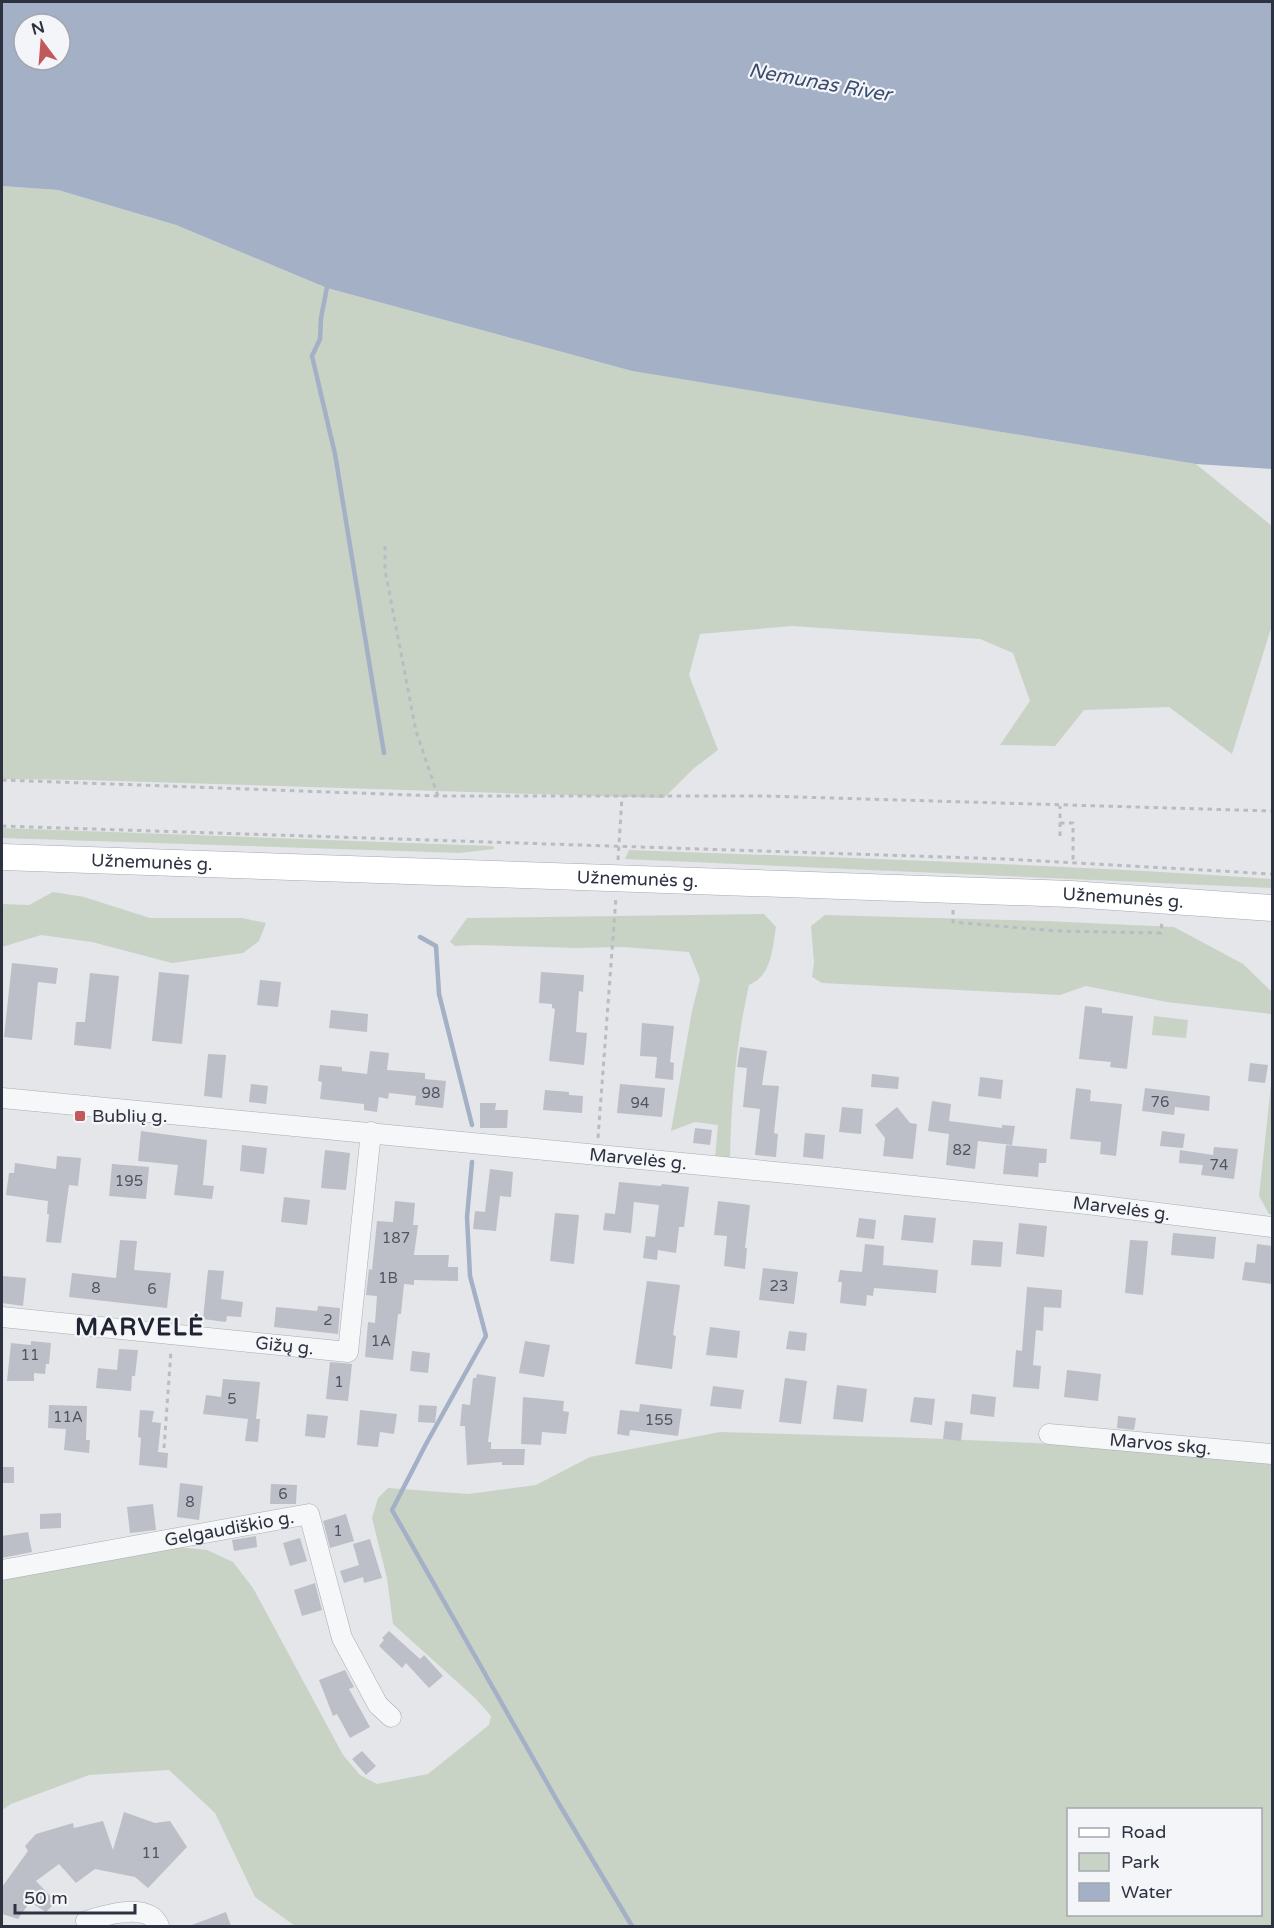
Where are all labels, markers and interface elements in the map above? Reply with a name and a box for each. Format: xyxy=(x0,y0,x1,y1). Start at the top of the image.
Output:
north arrow xyxy=(12,12,72,72)
text: N xyxy=(29,17,47,40)
water label: Nemunas River xyxy=(747,59,895,108)
street label: Užnemunės g. xyxy=(91,849,213,875)
street label: Užnemunės g. xyxy=(576,866,699,892)
street label: Užnemunės g. xyxy=(1062,883,1185,913)
house number: 98 xyxy=(422,1084,440,1102)
house number: 76 xyxy=(1151,1093,1169,1111)
house number: 94 xyxy=(631,1094,649,1112)
place label: Bublių g. xyxy=(92,1105,167,1127)
marker: Bublių g. xyxy=(73,1109,87,1123)
house number: 82 xyxy=(953,1141,971,1159)
street label: Marvelės g. xyxy=(588,1143,688,1174)
house number: 74 xyxy=(1210,1156,1228,1174)
house number: 195 xyxy=(115,1172,143,1190)
street label: Marvelės g. xyxy=(1072,1192,1172,1225)
house number: 187 xyxy=(382,1229,410,1247)
house number: 1B xyxy=(378,1269,398,1287)
house number: 23 xyxy=(770,1277,788,1295)
house number: 8 xyxy=(91,1279,101,1297)
house number: 6 xyxy=(147,1280,157,1298)
house number: 2 xyxy=(323,1311,333,1329)
district label: MARVELĖ xyxy=(75,1313,205,1342)
street label: Gižų g. xyxy=(254,1332,315,1359)
house number: 1A xyxy=(371,1332,391,1350)
house number: 11 xyxy=(21,1346,39,1364)
house number: 1 xyxy=(334,1373,344,1391)
house number: 5 xyxy=(227,1390,237,1408)
house number: 11A xyxy=(53,1408,83,1426)
house number: 155 xyxy=(645,1411,673,1429)
street label: Marvos skg. xyxy=(1109,1428,1213,1460)
house number: 6 xyxy=(278,1485,288,1503)
house number: 8 xyxy=(185,1493,195,1511)
street label: Gelgaudiškio g. xyxy=(163,1506,296,1551)
house number: 1 xyxy=(333,1522,343,1540)
legend xyxy=(1067,1808,1262,1916)
text: Road xyxy=(1121,1821,1166,1843)
house number: 11 xyxy=(142,1844,160,1862)
text: Park xyxy=(1121,1851,1160,1873)
scale bar xyxy=(15,1877,135,1915)
text: Water xyxy=(1121,1881,1172,1903)
text: 50 m xyxy=(24,1887,68,1909)

